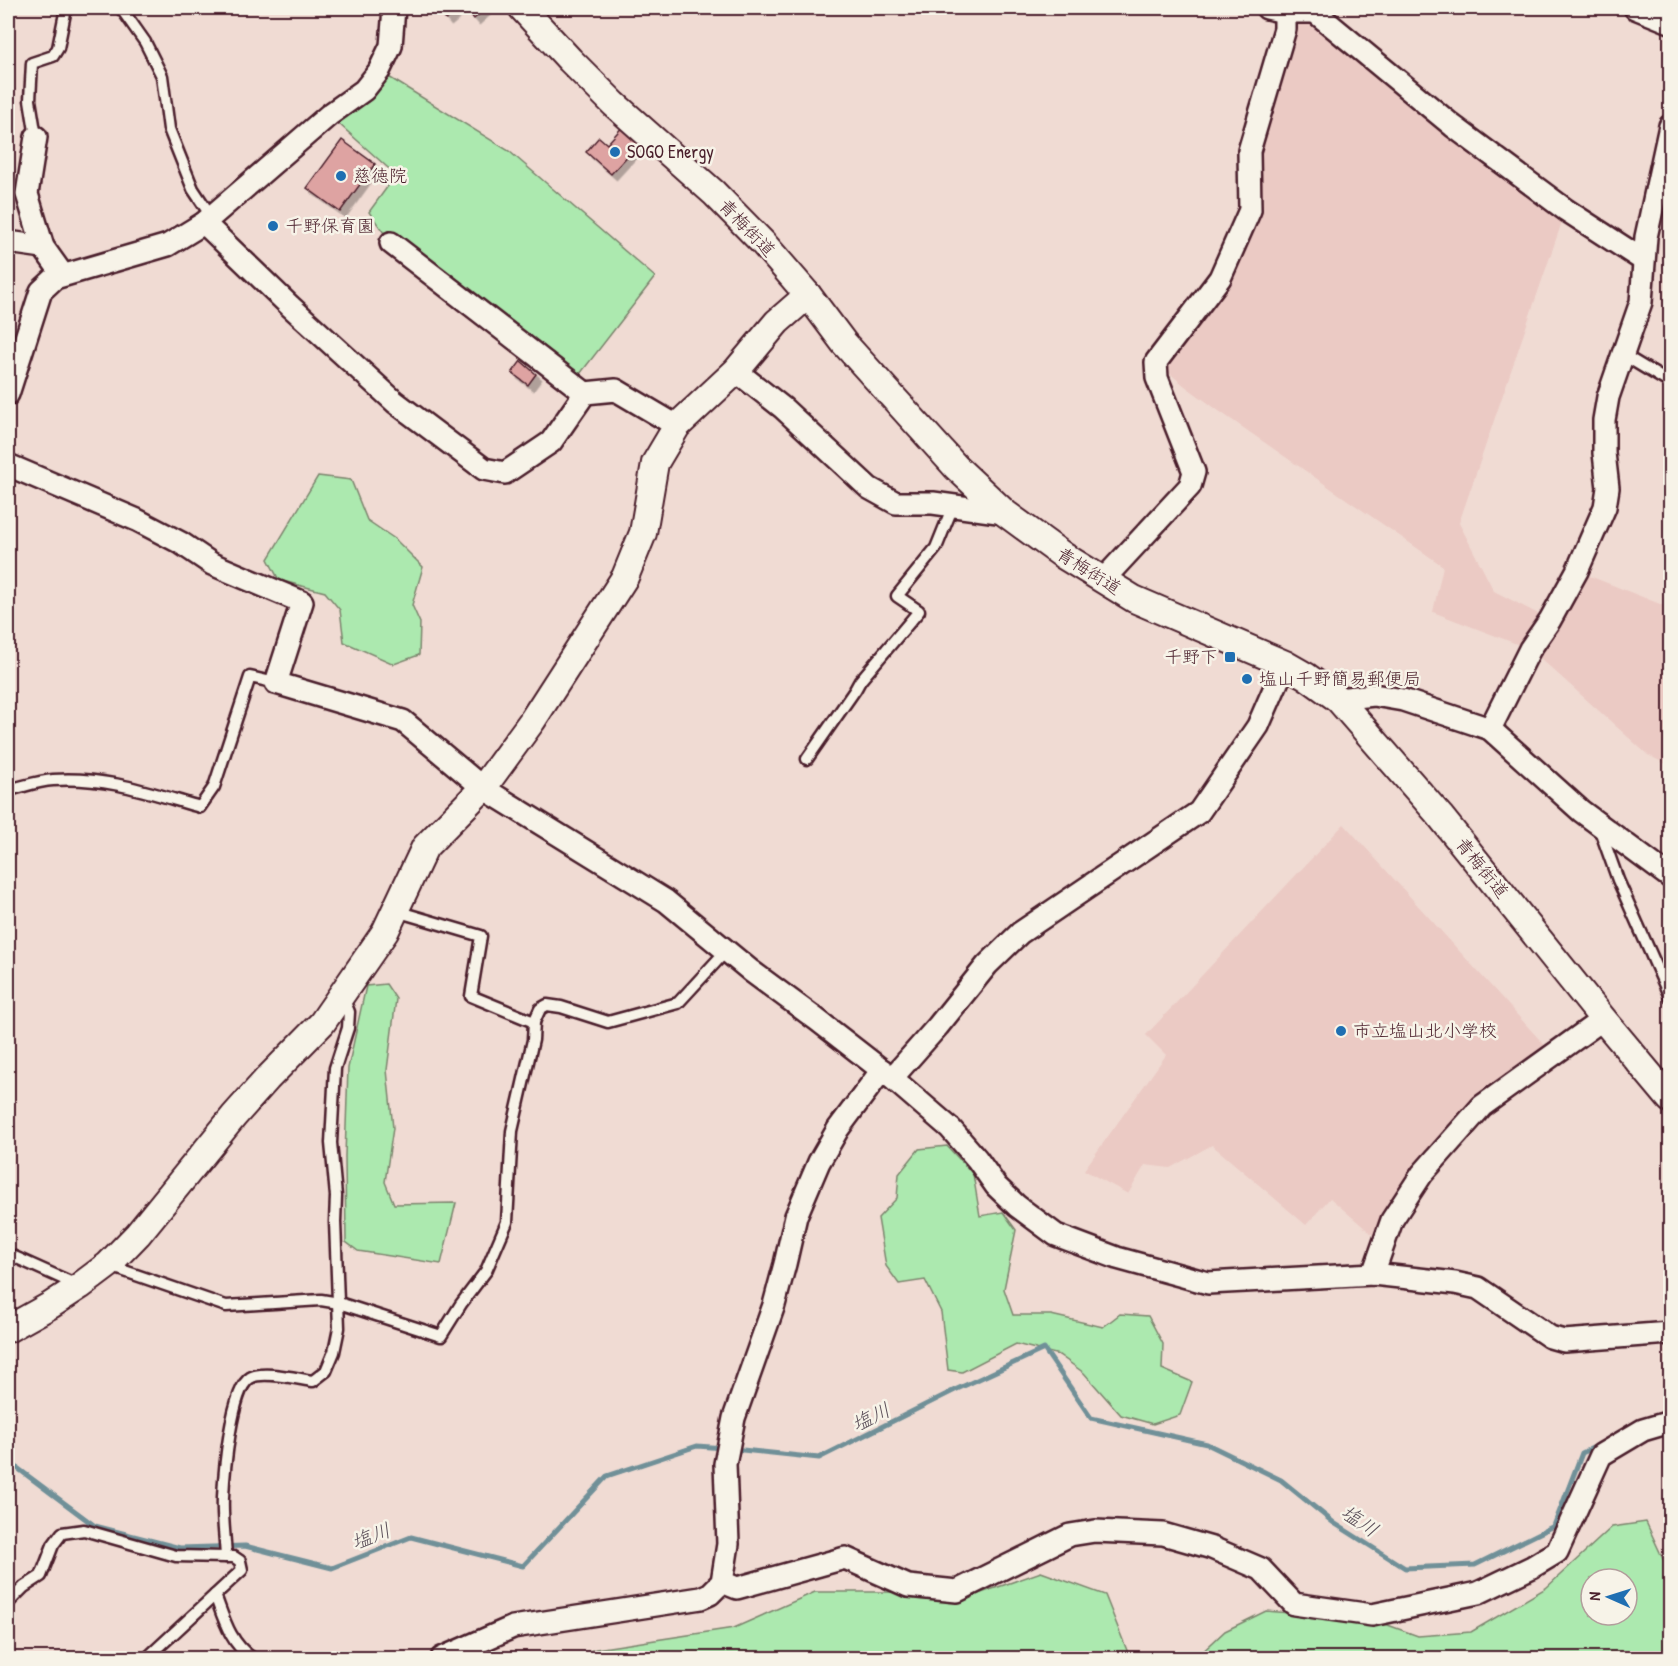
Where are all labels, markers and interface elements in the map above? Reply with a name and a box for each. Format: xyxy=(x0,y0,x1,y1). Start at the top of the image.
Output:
place label: SOGO Energy xyxy=(627,139,714,164)
marker: SOGO Energy xyxy=(608,145,622,159)
place label: 慈徳院 xyxy=(353,163,407,188)
marker: 慈徳院 xyxy=(334,169,348,183)
street label: 青梅街道 xyxy=(713,193,781,262)
place label: 千野保育園 xyxy=(285,213,375,238)
marker: 千野保育園 xyxy=(266,219,280,233)
street label: 青梅街道 xyxy=(1052,541,1126,600)
place label: 千野下 xyxy=(1164,644,1218,669)
marker: 千野下 xyxy=(1223,650,1237,664)
place label: 塩山千野簡易郵便局 xyxy=(1259,666,1421,691)
marker: 塩山千野簡易郵便局 xyxy=(1240,672,1254,686)
street label: 青梅街道 xyxy=(1450,832,1515,904)
place label: 市立塩山北小学校 xyxy=(1353,1018,1497,1043)
marker: 市立塩山北小学校 xyxy=(1334,1024,1348,1038)
water label: 塩川 xyxy=(847,1396,895,1437)
water label: 塩川 xyxy=(1336,1498,1384,1543)
water label: 塩川 xyxy=(347,1516,394,1555)
north arrow xyxy=(1579,1567,1639,1627)
text: N xyxy=(1583,1591,1605,1601)

